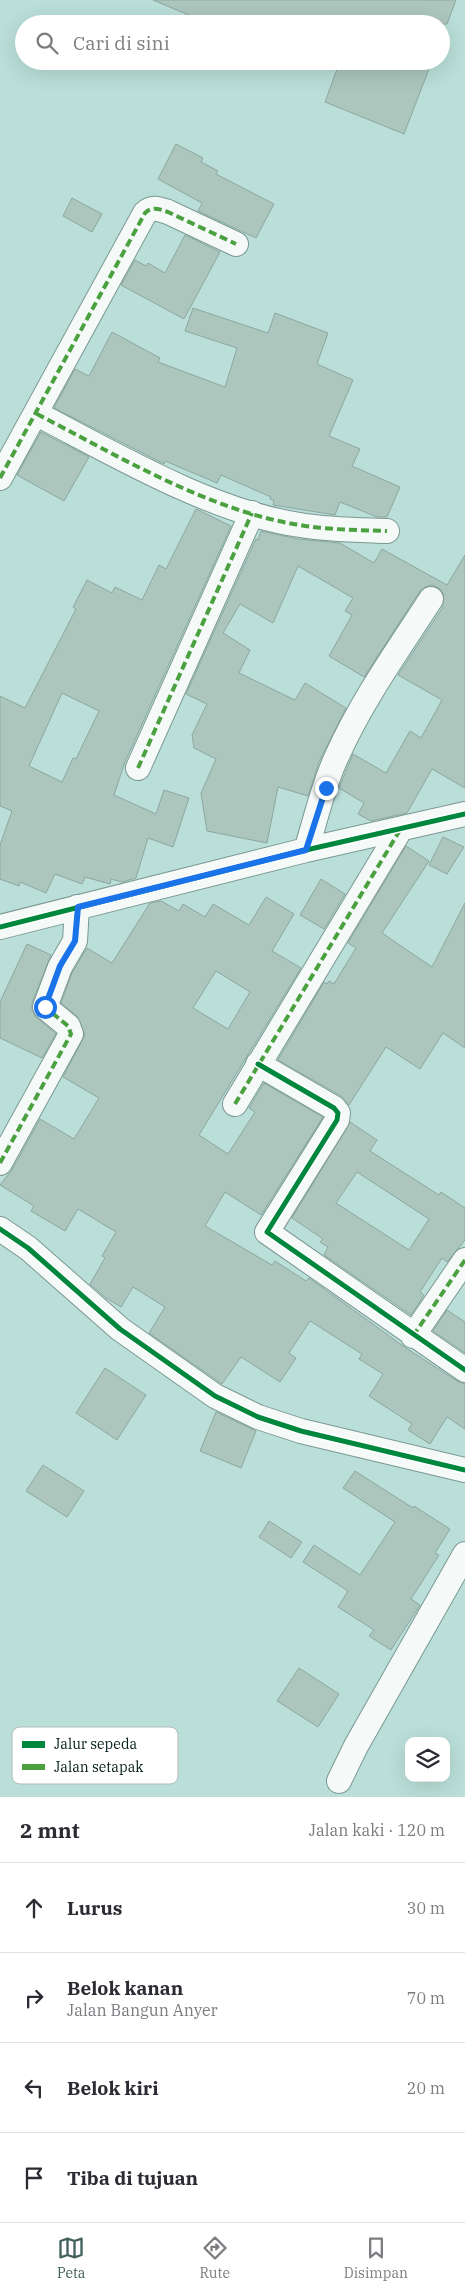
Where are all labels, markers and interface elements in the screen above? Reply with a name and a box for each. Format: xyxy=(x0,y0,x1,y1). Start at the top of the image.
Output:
search box xyxy=(15,15,450,70)
icon: search xyxy=(33,29,61,57)
text: Cari di sini xyxy=(73,31,170,55)
route end xyxy=(315,777,338,800)
route start xyxy=(34,996,57,1019)
legend xyxy=(12,1727,178,1784)
text: Jalur sepeda xyxy=(54,1735,138,1753)
map controls xyxy=(405,1737,450,1782)
button: layers xyxy=(405,1737,450,1782)
text: Jalan setapak xyxy=(54,1758,144,1776)
text: 2 mnt xyxy=(20,1816,80,1844)
text: Jalan kaki · 120 m xyxy=(309,1820,445,1840)
icon: ahead xyxy=(20,1894,48,1922)
text: Lurus xyxy=(67,1896,122,1920)
text: 30 m xyxy=(407,1898,445,1918)
text: Belok kanan xyxy=(67,1976,183,2000)
icon: right xyxy=(20,1984,48,2012)
text: 70 m xyxy=(407,1988,445,2008)
text: Jalan Bangun Anyer xyxy=(67,2000,218,2020)
icon: left xyxy=(20,2074,48,2102)
text: Belok kiri xyxy=(67,2076,159,2100)
text: 20 m xyxy=(407,2078,445,2098)
icon: arrive xyxy=(20,2164,48,2192)
text: Tiba di tujuan xyxy=(67,2166,198,2190)
tab: Peta xyxy=(57,2234,86,2282)
tab: Rute xyxy=(199,2234,230,2282)
tab: Disimpan xyxy=(344,2234,408,2282)

